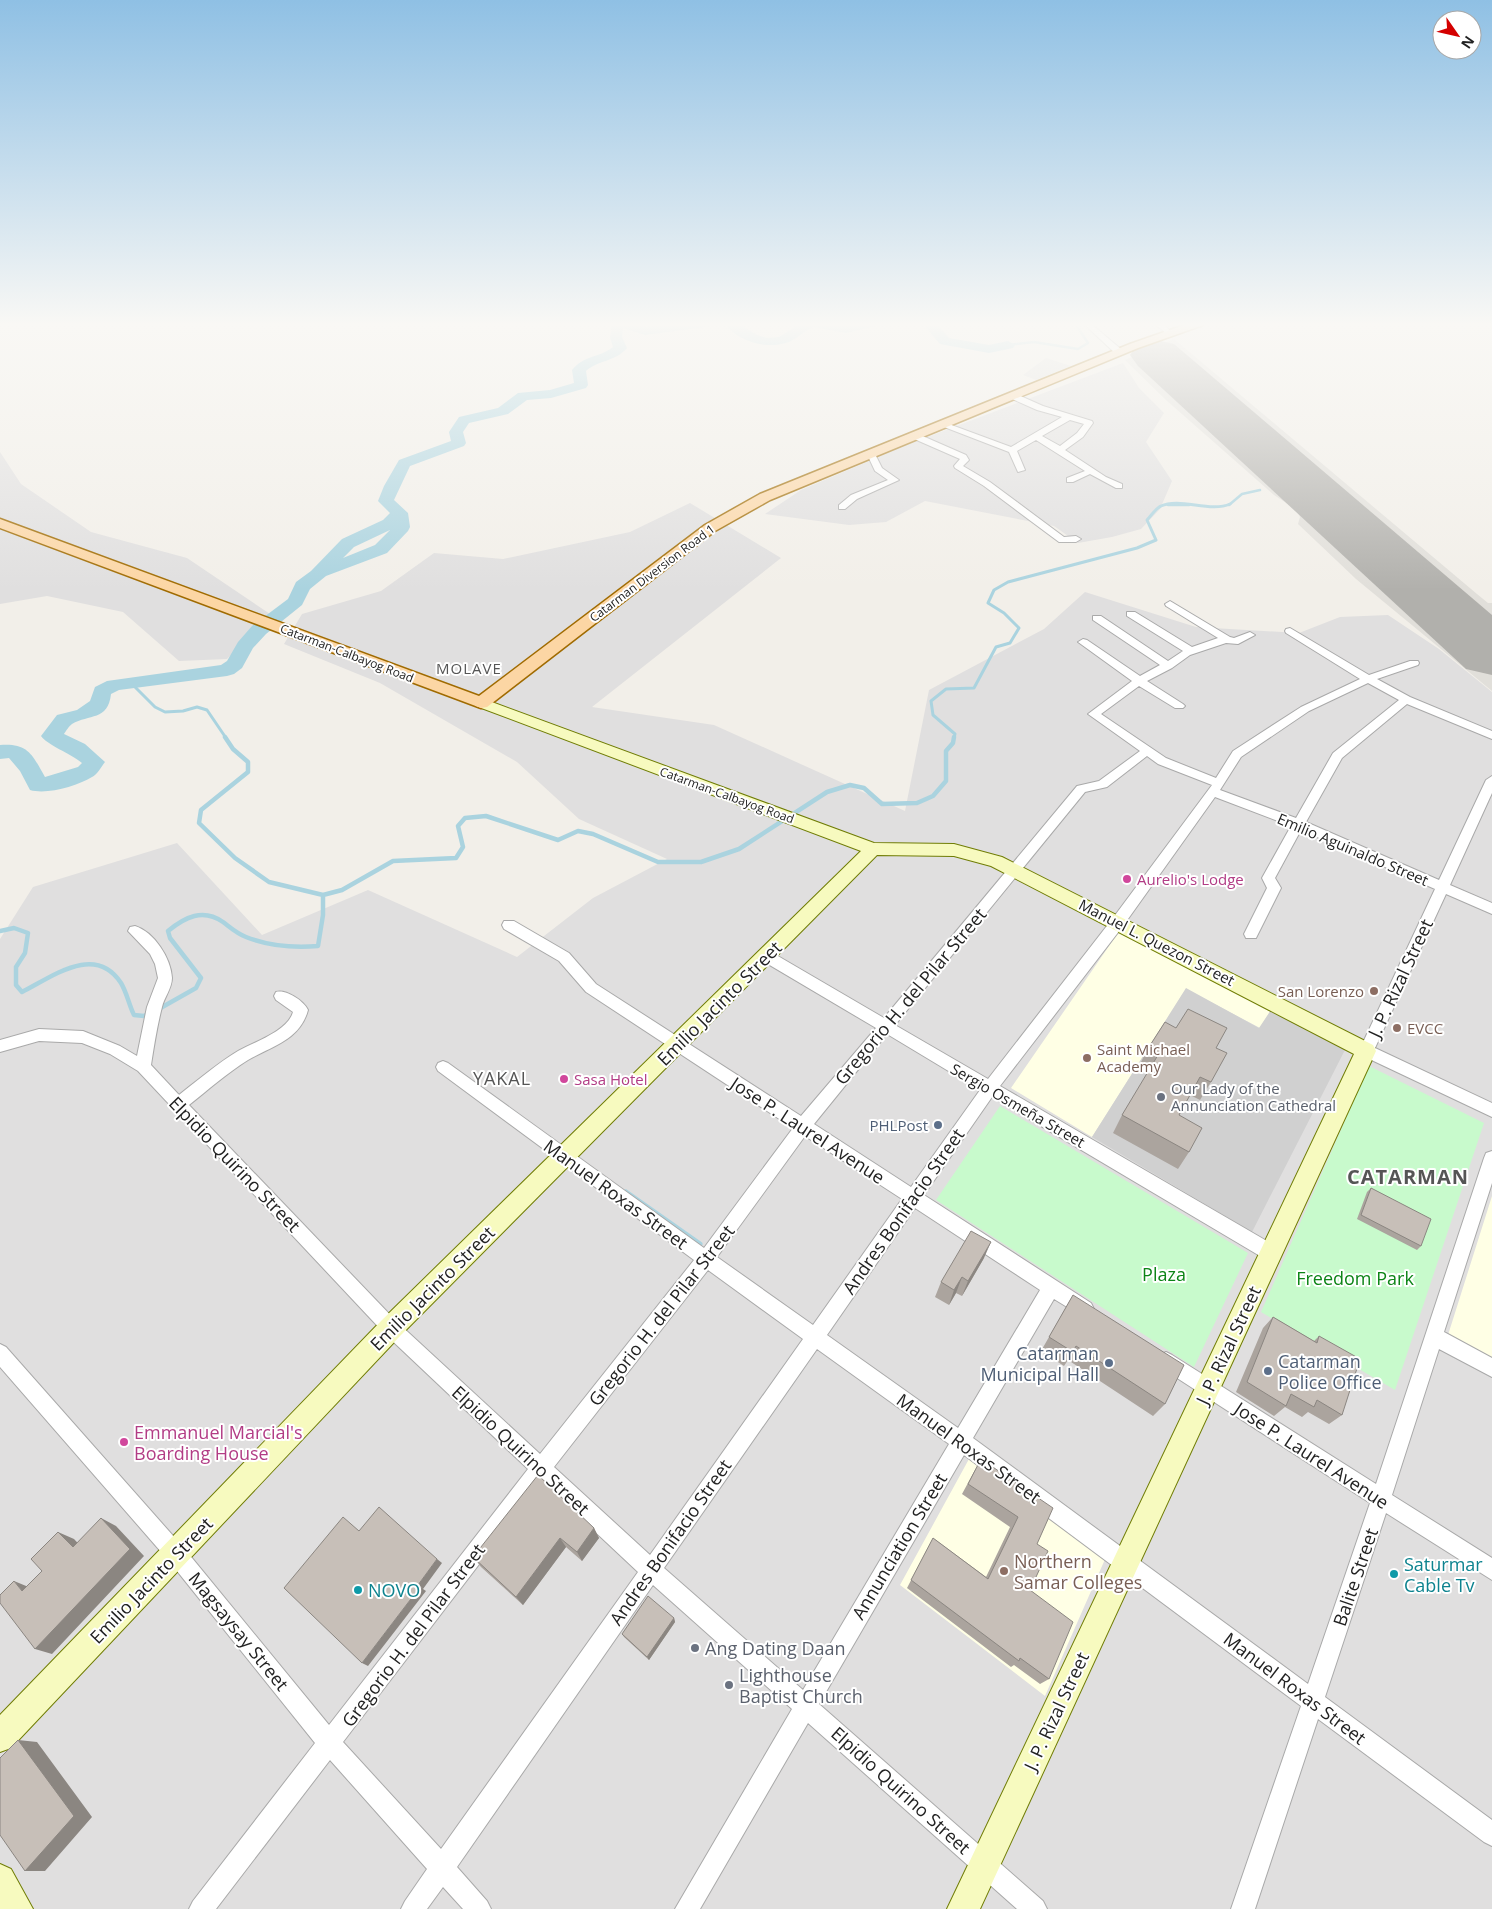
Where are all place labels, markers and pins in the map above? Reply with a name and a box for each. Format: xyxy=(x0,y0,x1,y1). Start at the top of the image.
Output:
place label: Aurelio's Lodge xyxy=(1137,869,1244,889)
marker: Aurelio's Lodge xyxy=(1121,873,1133,885)
place label: San Lorenzo xyxy=(1278,981,1364,1001)
marker: San Lorenzo xyxy=(1368,985,1380,997)
place label: EVCC xyxy=(1407,1018,1443,1038)
marker: EVCC xyxy=(1391,1022,1403,1034)
place label: Saint Michael Academy xyxy=(1097,1039,1190,1076)
marker: Saint Michael Academy xyxy=(1081,1052,1093,1064)
place label: Sasa Hotel xyxy=(574,1069,648,1089)
marker: Sasa Hotel xyxy=(558,1073,570,1085)
place label: Our Lady of the Annunciation Cathedral xyxy=(1171,1078,1336,1115)
marker: Our Lady of the Annunciation Cathedral xyxy=(1155,1091,1167,1103)
place label: PHLPost xyxy=(870,1115,928,1135)
marker: PHLPost xyxy=(932,1119,944,1131)
place label: Catarman Municipal Hall xyxy=(980,1341,1099,1386)
place label: Catarman Police Office xyxy=(1278,1349,1382,1394)
marker: Catarman Municipal Hall xyxy=(1103,1357,1115,1369)
marker: Catarman Police Office xyxy=(1262,1365,1274,1377)
place label: Emmanuel Marcial's Boarding House xyxy=(134,1420,303,1465)
marker: Emmanuel Marcial's Boarding House xyxy=(118,1436,130,1448)
place label: Northern Samar Colleges xyxy=(1014,1549,1142,1594)
place label: Saturmar Cable Tv xyxy=(1404,1552,1483,1597)
marker: Northern Samar Colleges xyxy=(998,1565,1010,1577)
marker: Saturmar Cable Tv xyxy=(1388,1568,1400,1580)
place label: NOVO xyxy=(368,1578,420,1602)
marker: NOVO xyxy=(352,1584,364,1596)
place label: Ang Dating Daan xyxy=(705,1636,845,1660)
marker: Ang Dating Daan xyxy=(689,1642,701,1654)
place label: Lighthouse Baptist Church xyxy=(739,1663,863,1708)
marker: Lighthouse Baptist Church xyxy=(723,1679,735,1691)

